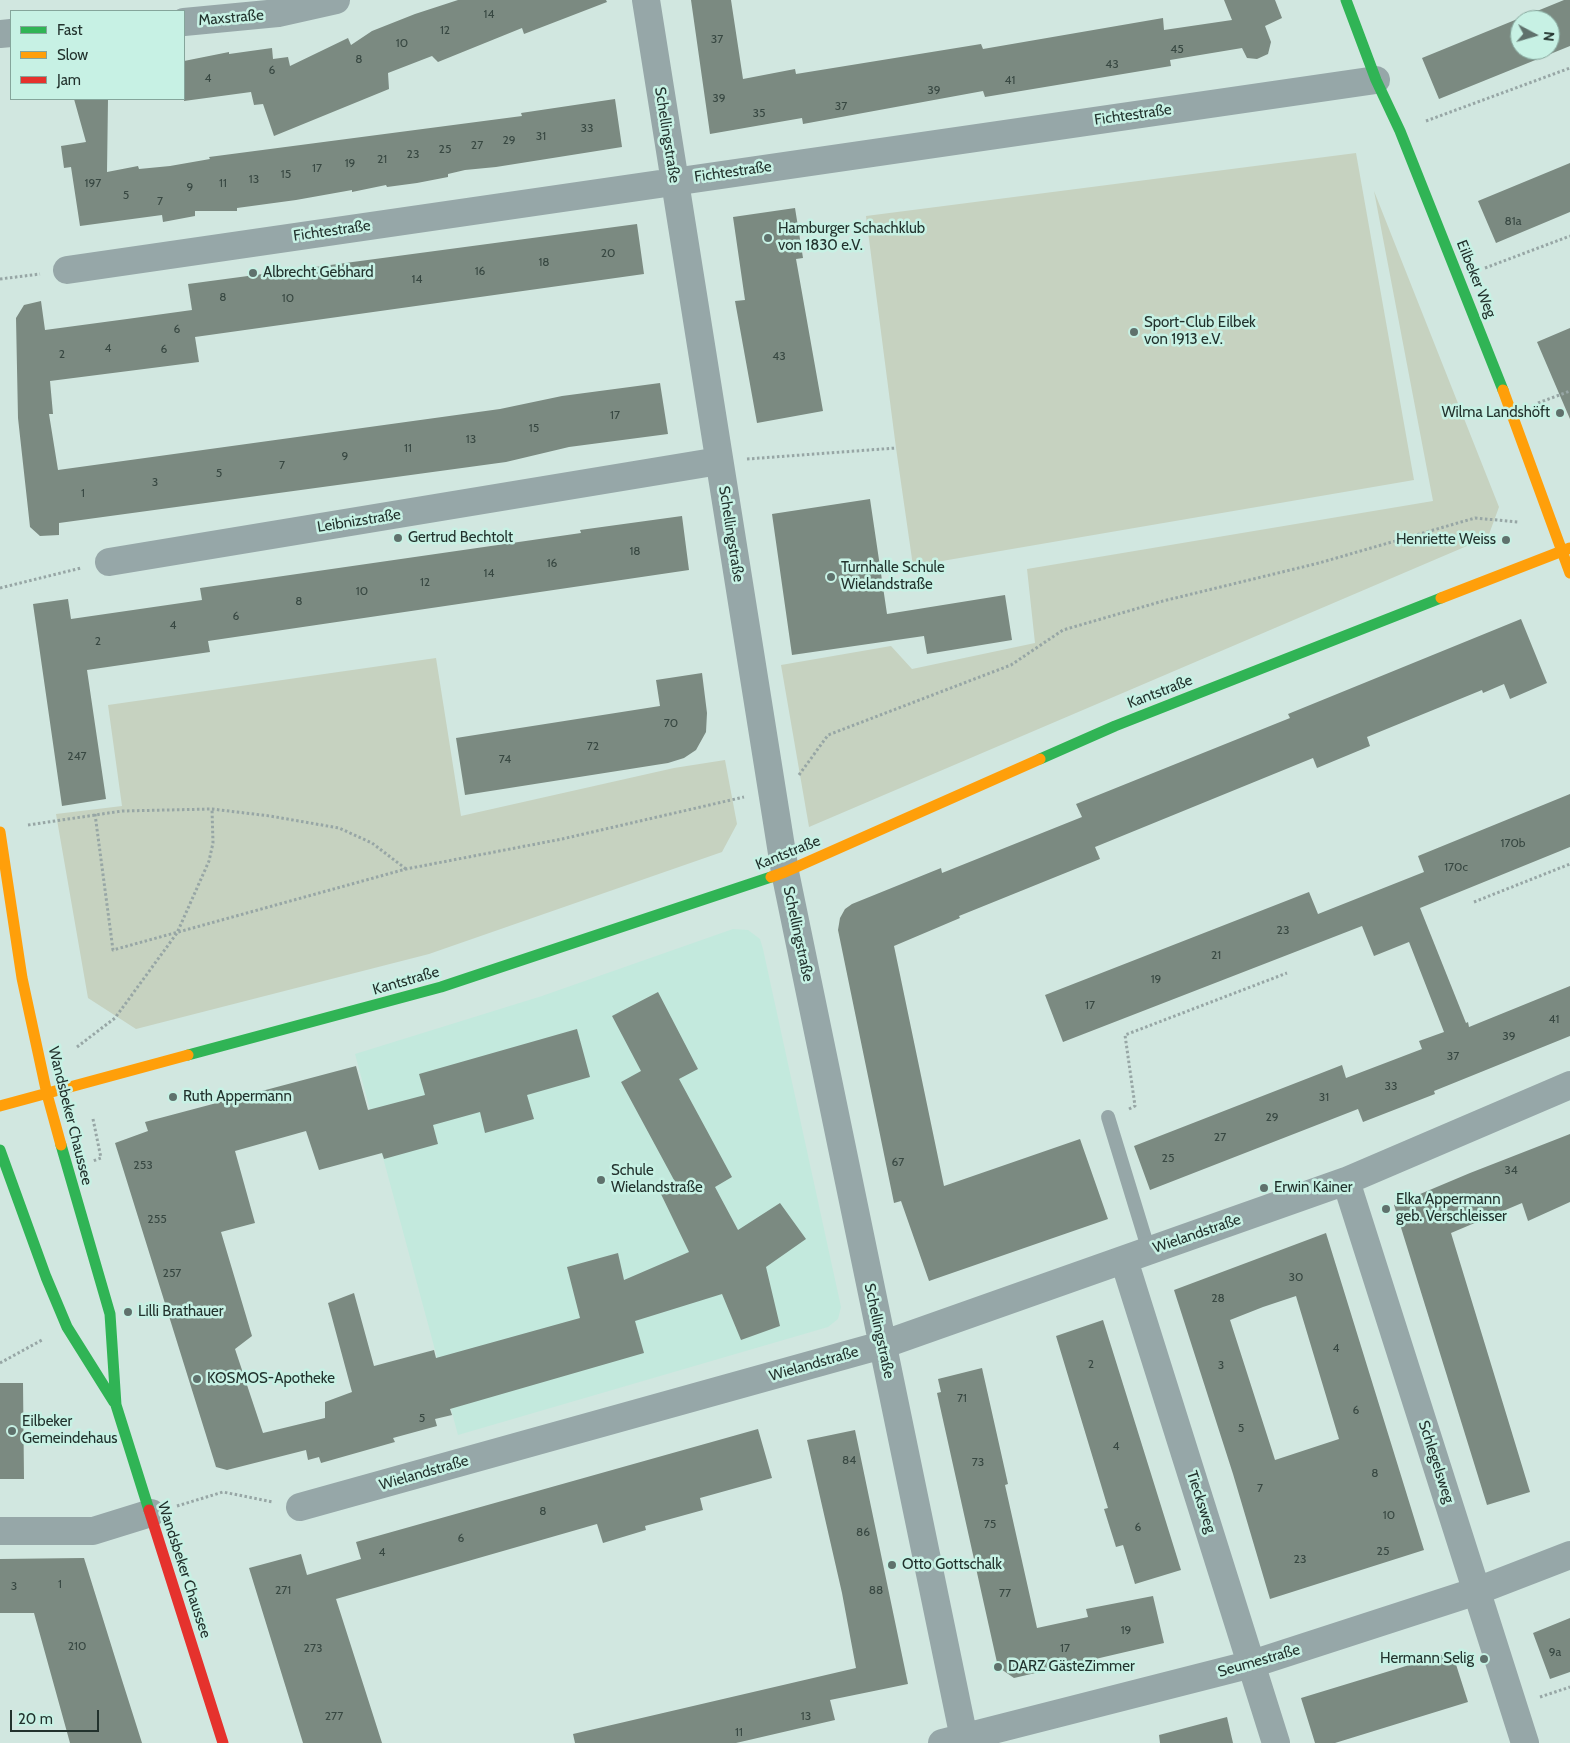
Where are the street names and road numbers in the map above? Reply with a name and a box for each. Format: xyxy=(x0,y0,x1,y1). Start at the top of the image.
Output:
street label: Maxstraße xyxy=(197,6,265,30)
street label: Schellingstraße xyxy=(651,86,683,184)
street label: Fichtestraße xyxy=(1093,101,1173,129)
street label: Fichtestraße xyxy=(693,158,773,186)
street label: Fichtestraße xyxy=(292,217,372,245)
street label: Eilbeker Weg xyxy=(1452,237,1500,321)
street label: Schellingstraße xyxy=(715,485,747,583)
street label: Leibnizstraße xyxy=(316,505,402,537)
street label: Kantstraße xyxy=(1125,671,1195,713)
street label: Kantstraße xyxy=(753,832,823,874)
street label: Schellingstraße xyxy=(779,885,817,983)
street label: Kantstraße xyxy=(371,963,441,999)
street label: Wandsbeker Chaussee xyxy=(44,1045,96,1187)
street label: Wielandstraße xyxy=(1151,1211,1243,1257)
street label: Schellingstraße xyxy=(860,1282,898,1380)
street label: Wielandstraße xyxy=(767,1343,861,1385)
street label: Schlegelsweg xyxy=(1414,1418,1458,1506)
street label: Wielandstraße xyxy=(377,1452,471,1494)
street label: Tiecksweg xyxy=(1182,1469,1220,1535)
street label: Wandsbeker Chaussee xyxy=(153,1500,215,1640)
street label: Seumestraße xyxy=(1216,1641,1302,1681)

